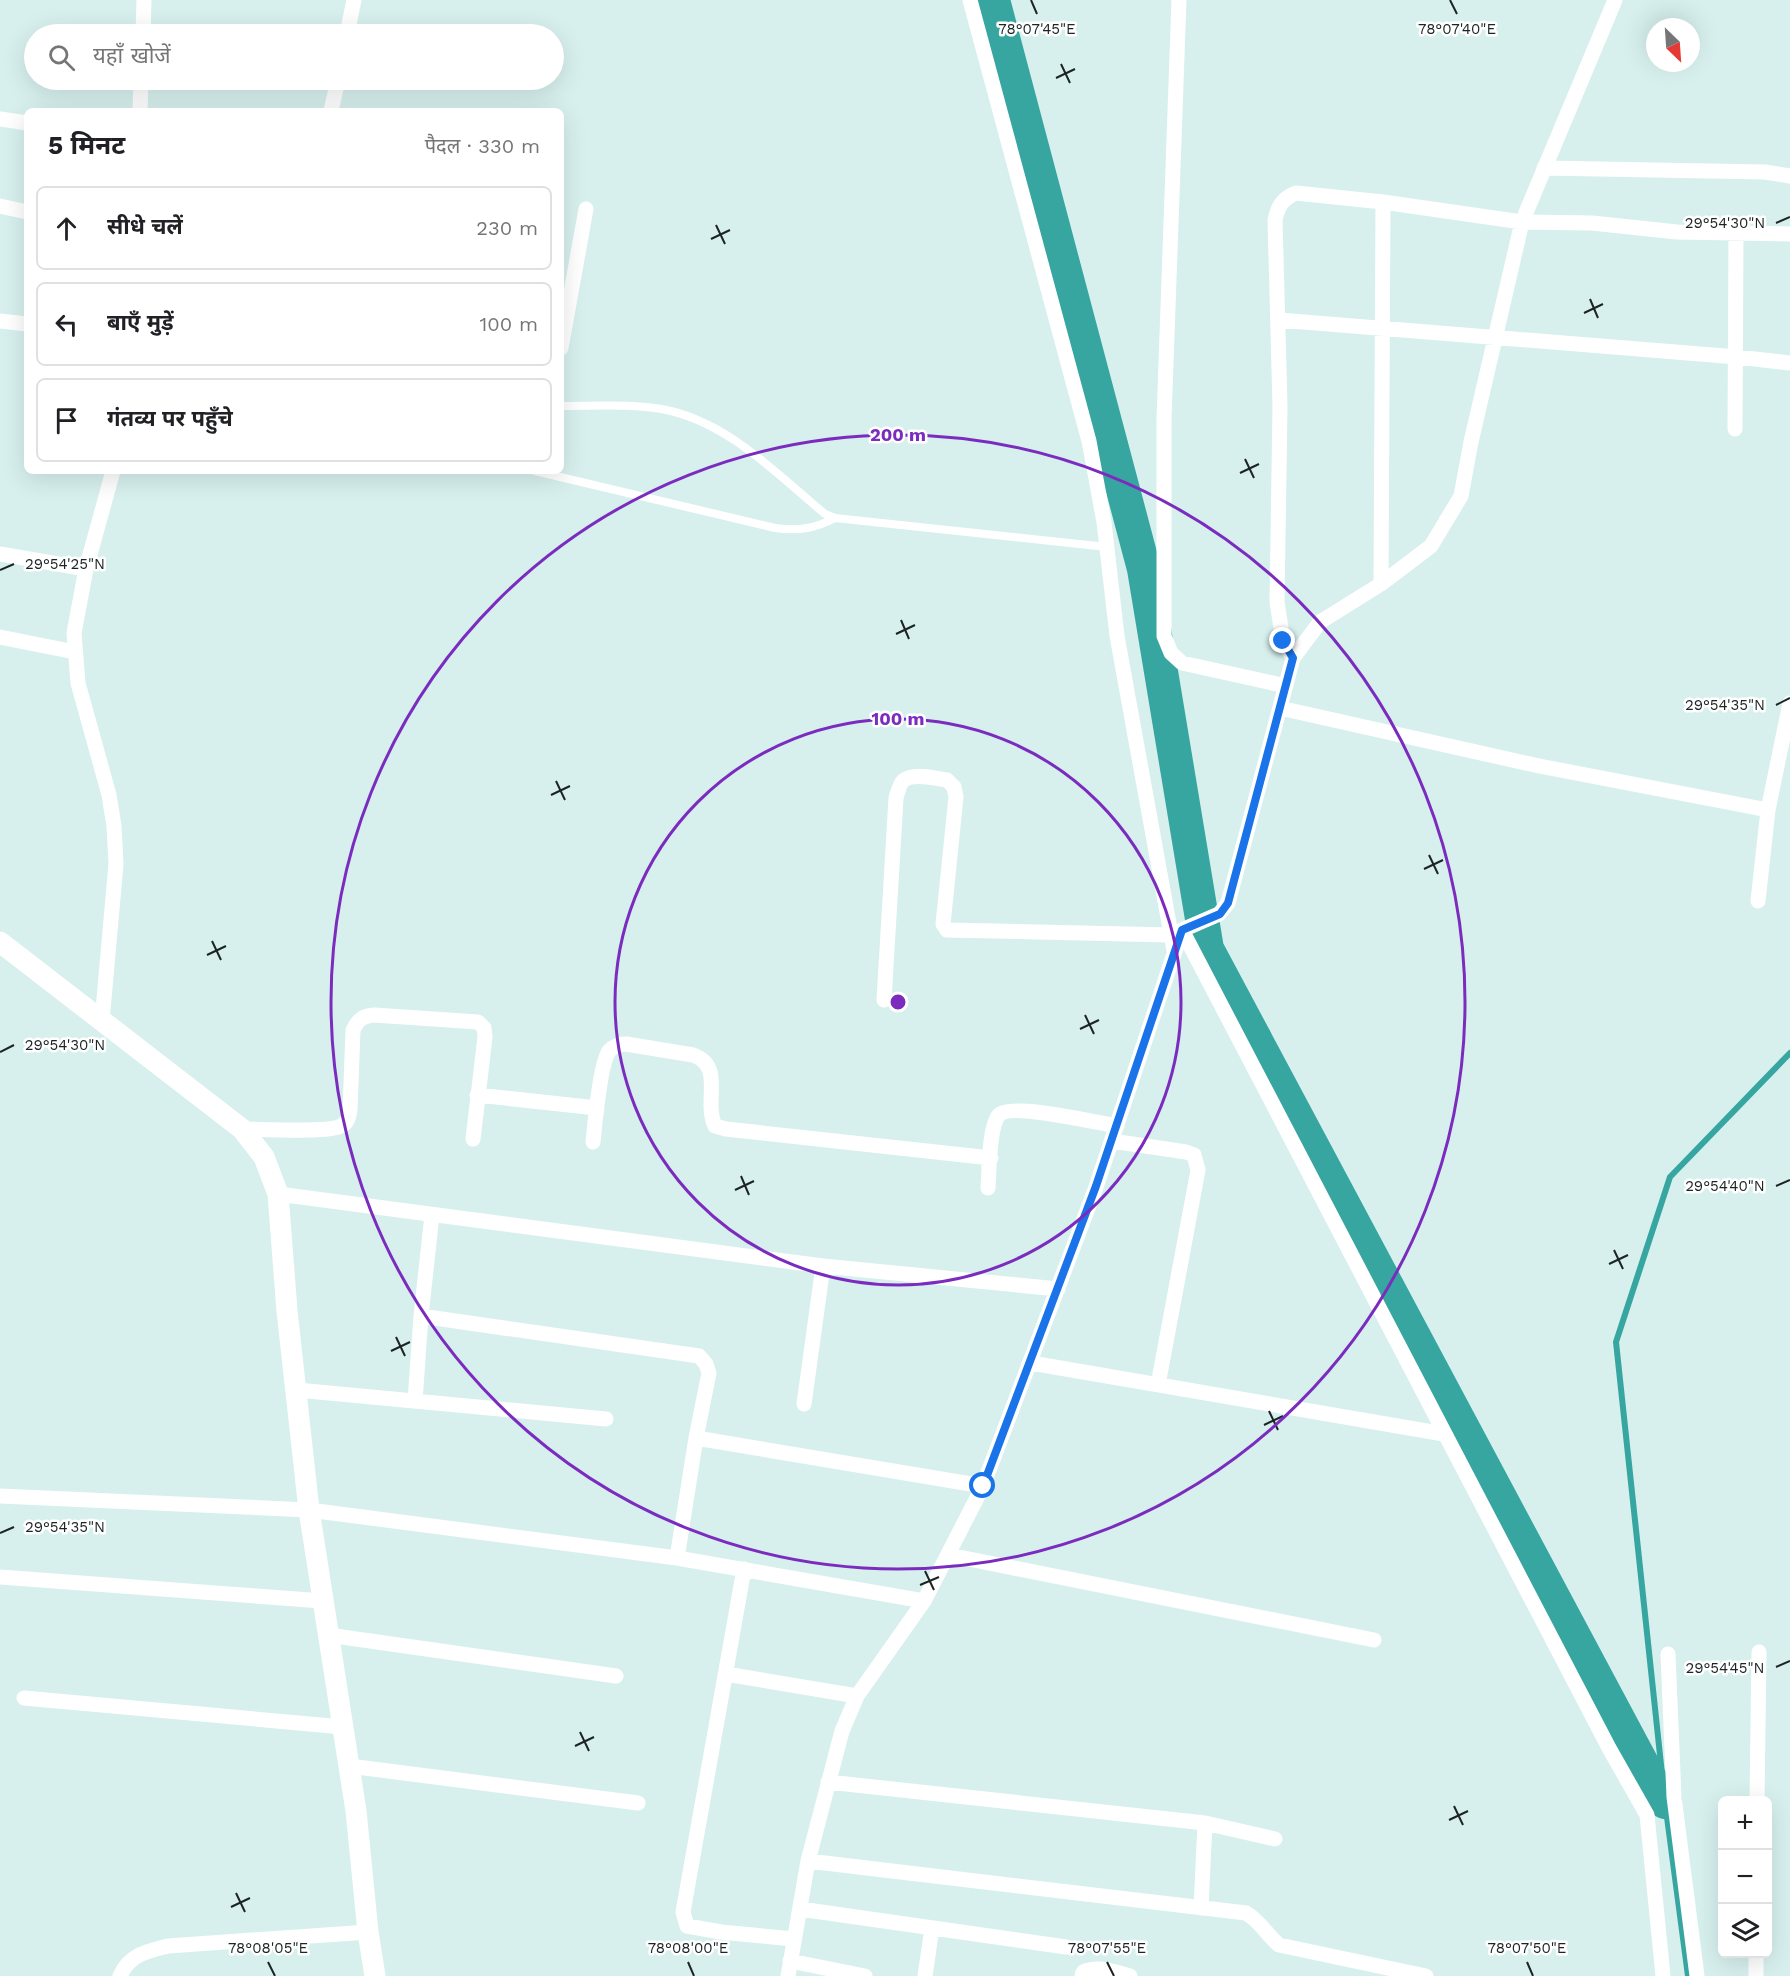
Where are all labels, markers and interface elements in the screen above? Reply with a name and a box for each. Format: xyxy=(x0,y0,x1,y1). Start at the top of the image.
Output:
north arrow xyxy=(1646,18,1700,72)
text: 78°07'45"E xyxy=(998,20,1076,38)
text: 78°07'40"E xyxy=(1418,20,1496,38)
search box xyxy=(24,24,564,90)
icon: search xyxy=(45,41,78,74)
text: यहाँ खोजें xyxy=(93,43,171,68)
text: 5 मिनट xyxy=(48,130,125,160)
text: पैदल · 330 m xyxy=(425,134,540,158)
icon: ahead xyxy=(50,212,83,245)
text: सीधे चलें xyxy=(107,214,183,239)
text: 29°54'30"N xyxy=(1685,214,1765,232)
text: 230 m xyxy=(476,216,538,240)
icon: left xyxy=(50,308,83,341)
text: बाएँ मुड़ें xyxy=(107,310,174,335)
text: 100 m xyxy=(479,312,538,336)
icon: arrive xyxy=(50,404,83,437)
text: गंतव्य पर पहुँचे xyxy=(107,406,233,431)
text: 200 m xyxy=(870,424,926,445)
text: 29°54'25"N xyxy=(25,555,105,573)
route end xyxy=(1269,627,1295,653)
text: 29°54'35"N xyxy=(1685,696,1765,714)
text: 100 m xyxy=(871,708,925,729)
centre of rings xyxy=(888,992,908,1012)
text: 29°54'30"N xyxy=(25,1036,105,1054)
text: 29°54'40"N xyxy=(1685,1177,1765,1195)
route start xyxy=(969,1472,995,1498)
text: 29°54'35"N xyxy=(25,1518,105,1536)
text: 29°54'45"N xyxy=(1685,1659,1765,1677)
map controls xyxy=(1718,1796,1772,1958)
button: + xyxy=(1718,1796,1772,1850)
button: − xyxy=(1718,1850,1772,1904)
button: layers xyxy=(1718,1904,1772,1958)
text: 78°08'05"E xyxy=(228,1939,308,1957)
text: 78°08'00"E xyxy=(648,1939,728,1957)
text: 78°07'55"E xyxy=(1068,1939,1146,1957)
text: 78°07'50"E xyxy=(1488,1939,1566,1957)

